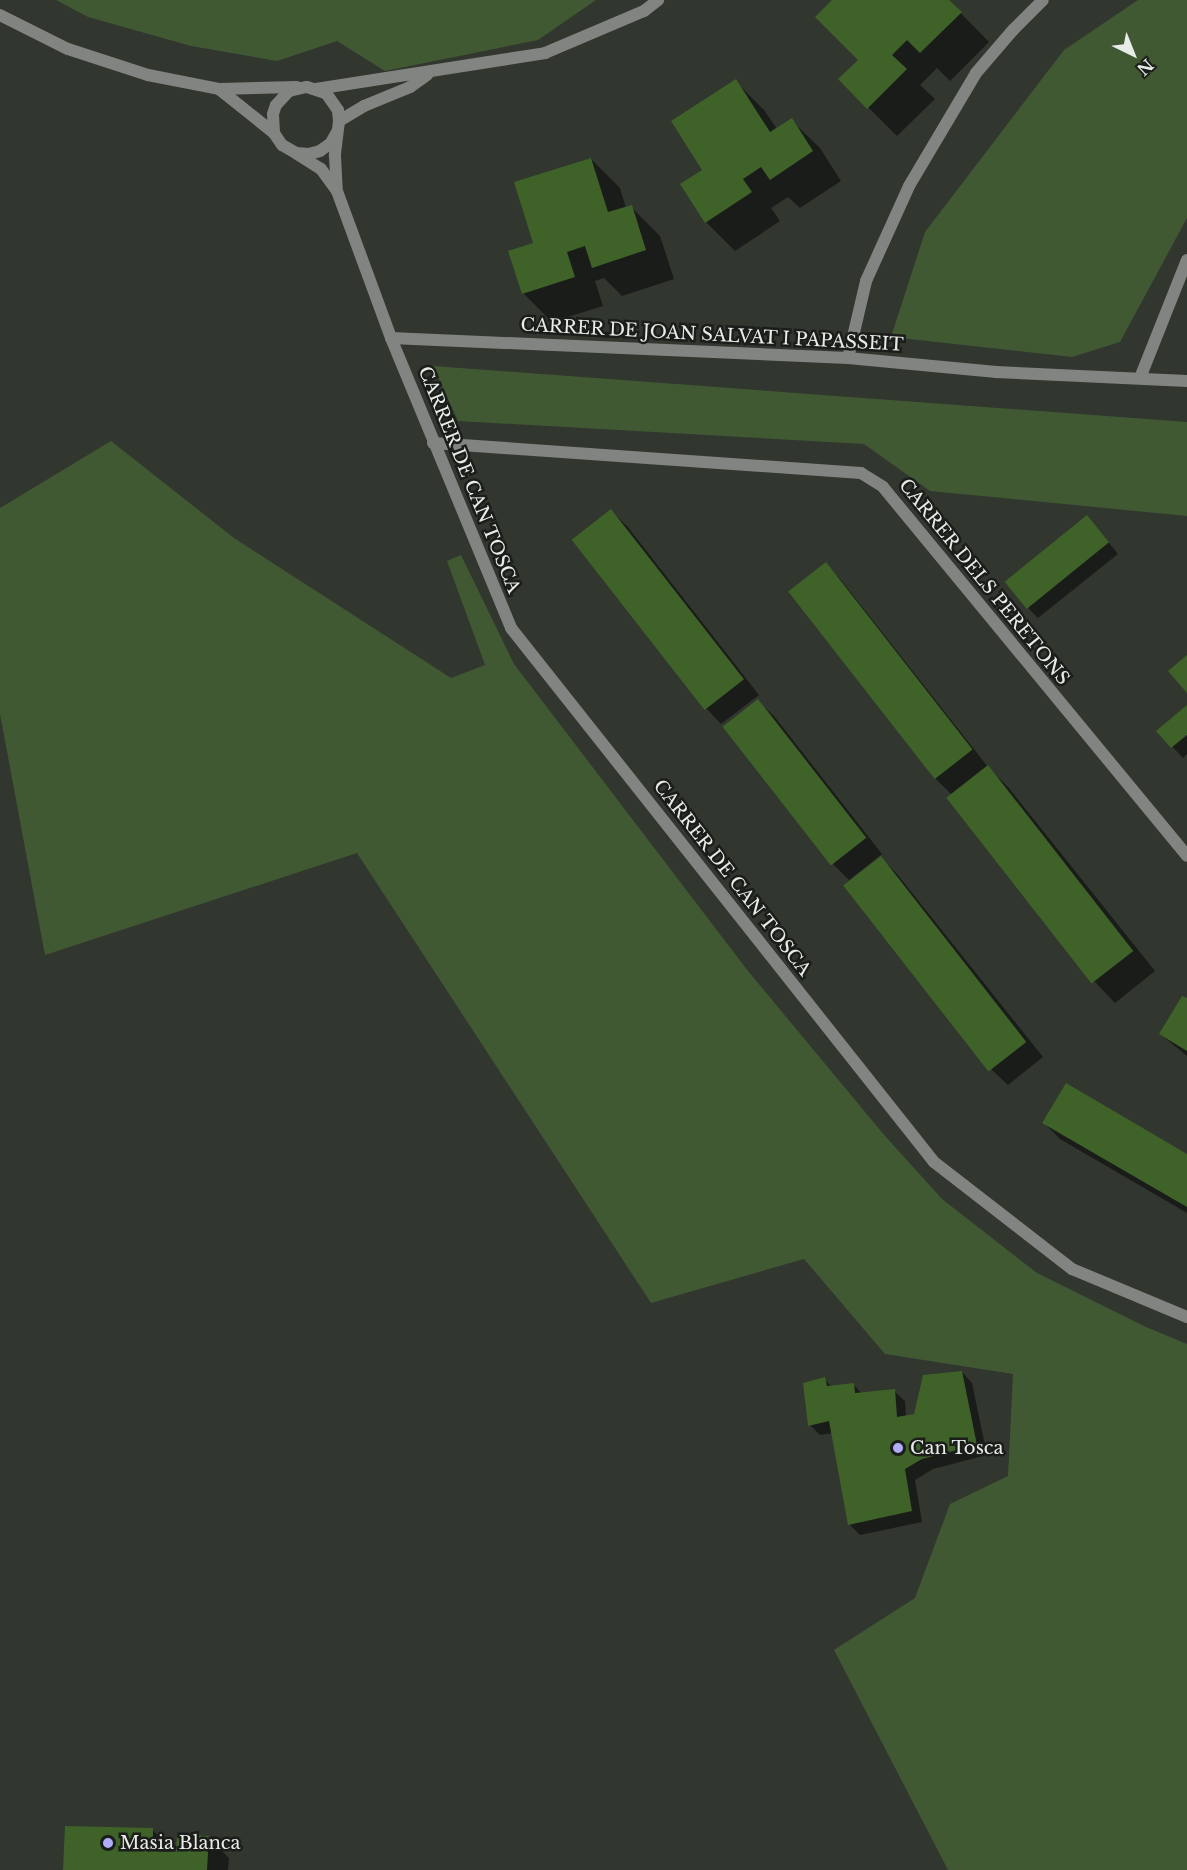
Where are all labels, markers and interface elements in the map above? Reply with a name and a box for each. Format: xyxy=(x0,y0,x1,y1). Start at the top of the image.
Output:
north arrow xyxy=(1103,24,1163,84)
text: N xyxy=(1133,55,1158,80)
street label: CARRER DE JOAN SALVAT I PAPASSEIT xyxy=(519,314,905,356)
street label: CARRER DE CAN TOSCA xyxy=(413,363,525,597)
street label: CARRER DELS PERETONS xyxy=(894,474,1074,690)
street label: CARRER DE CAN TOSCA xyxy=(648,775,816,981)
place label: Can Tosca xyxy=(910,1437,1004,1459)
marker: Can Tosca xyxy=(891,1441,905,1455)
place label: Masia Blanca xyxy=(120,1832,241,1854)
marker: Masia Blanca xyxy=(101,1836,115,1850)

